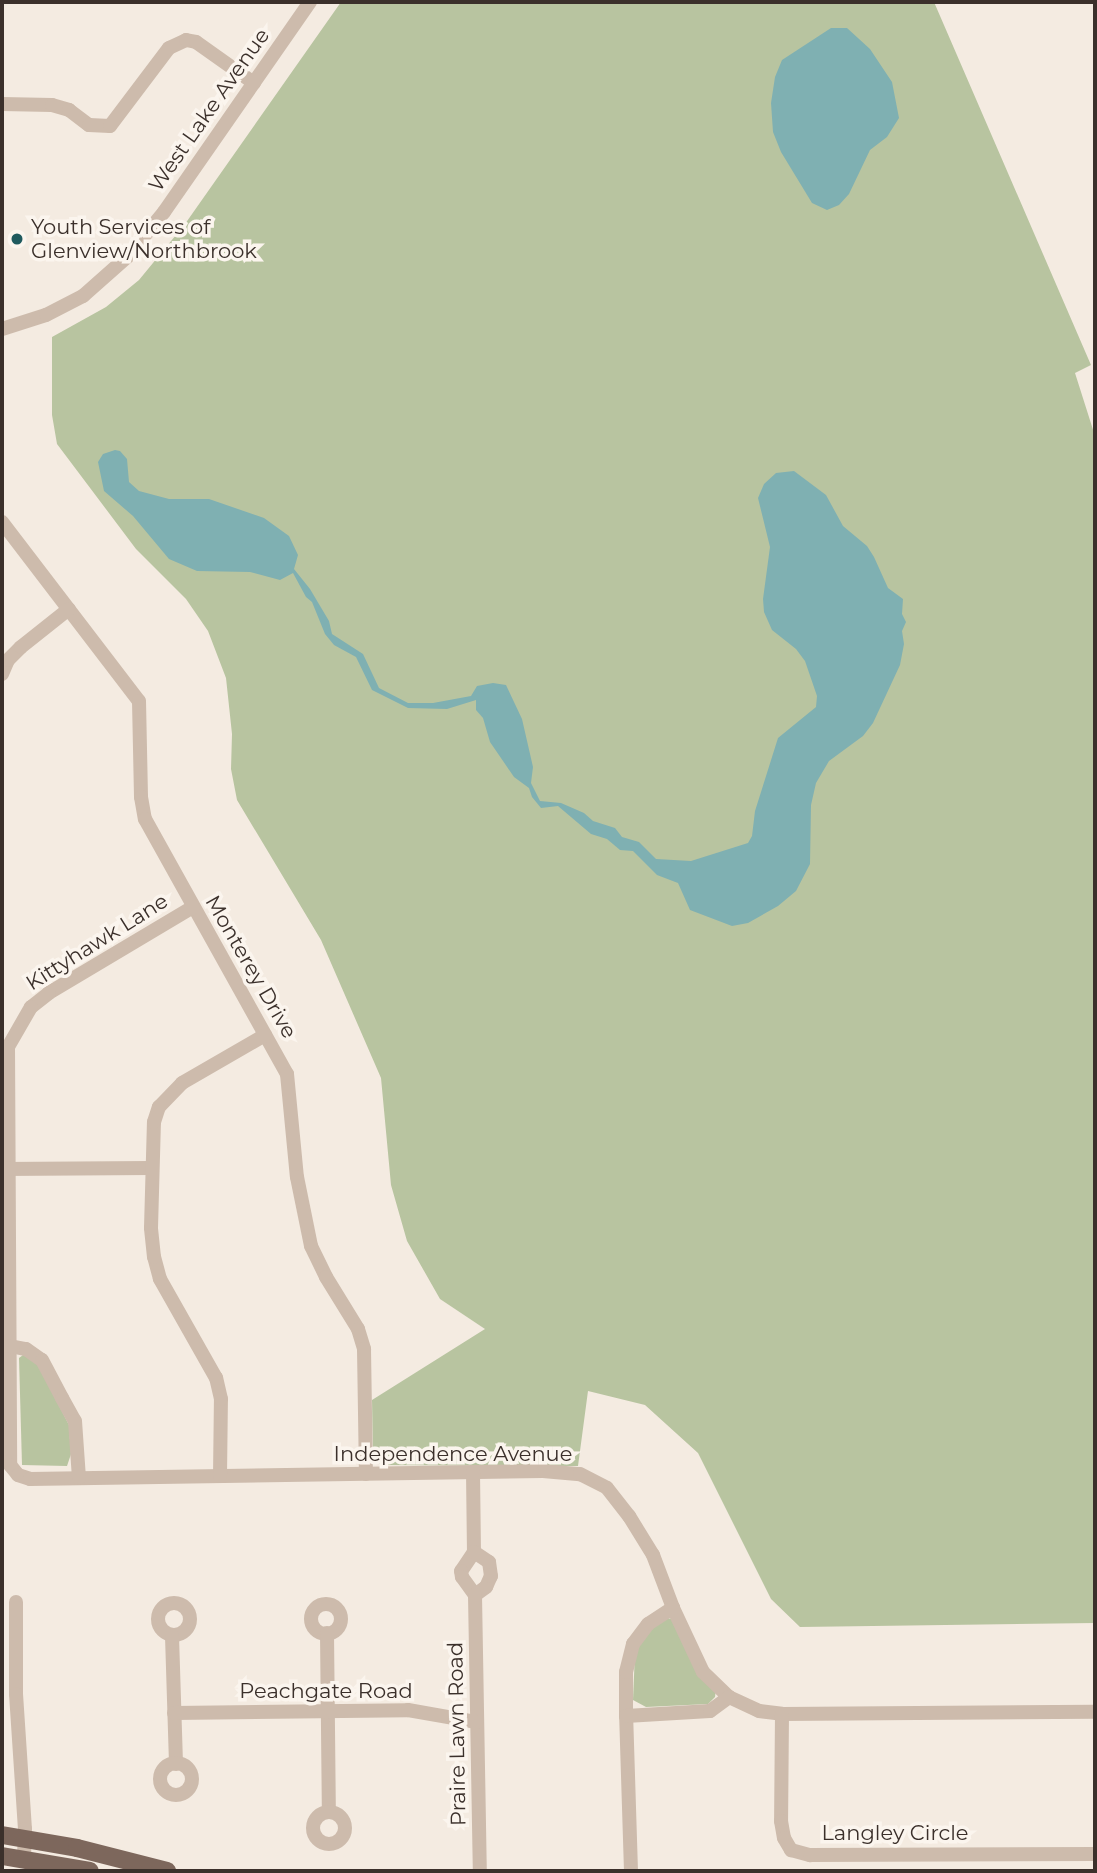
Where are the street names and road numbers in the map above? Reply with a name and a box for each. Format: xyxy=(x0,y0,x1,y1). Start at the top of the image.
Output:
street label: West Lake Avenue xyxy=(143,24,275,196)
street label: Kittyhawk Lane xyxy=(21,888,173,996)
street label: Monterey Drive xyxy=(200,891,302,1043)
street label: Independence Avenue xyxy=(334,1441,572,1467)
street label: Praire Lawn Road xyxy=(443,1642,471,1826)
street label: Peachgate Road xyxy=(239,1678,413,1704)
street label: Langley Circle xyxy=(821,1820,969,1846)

